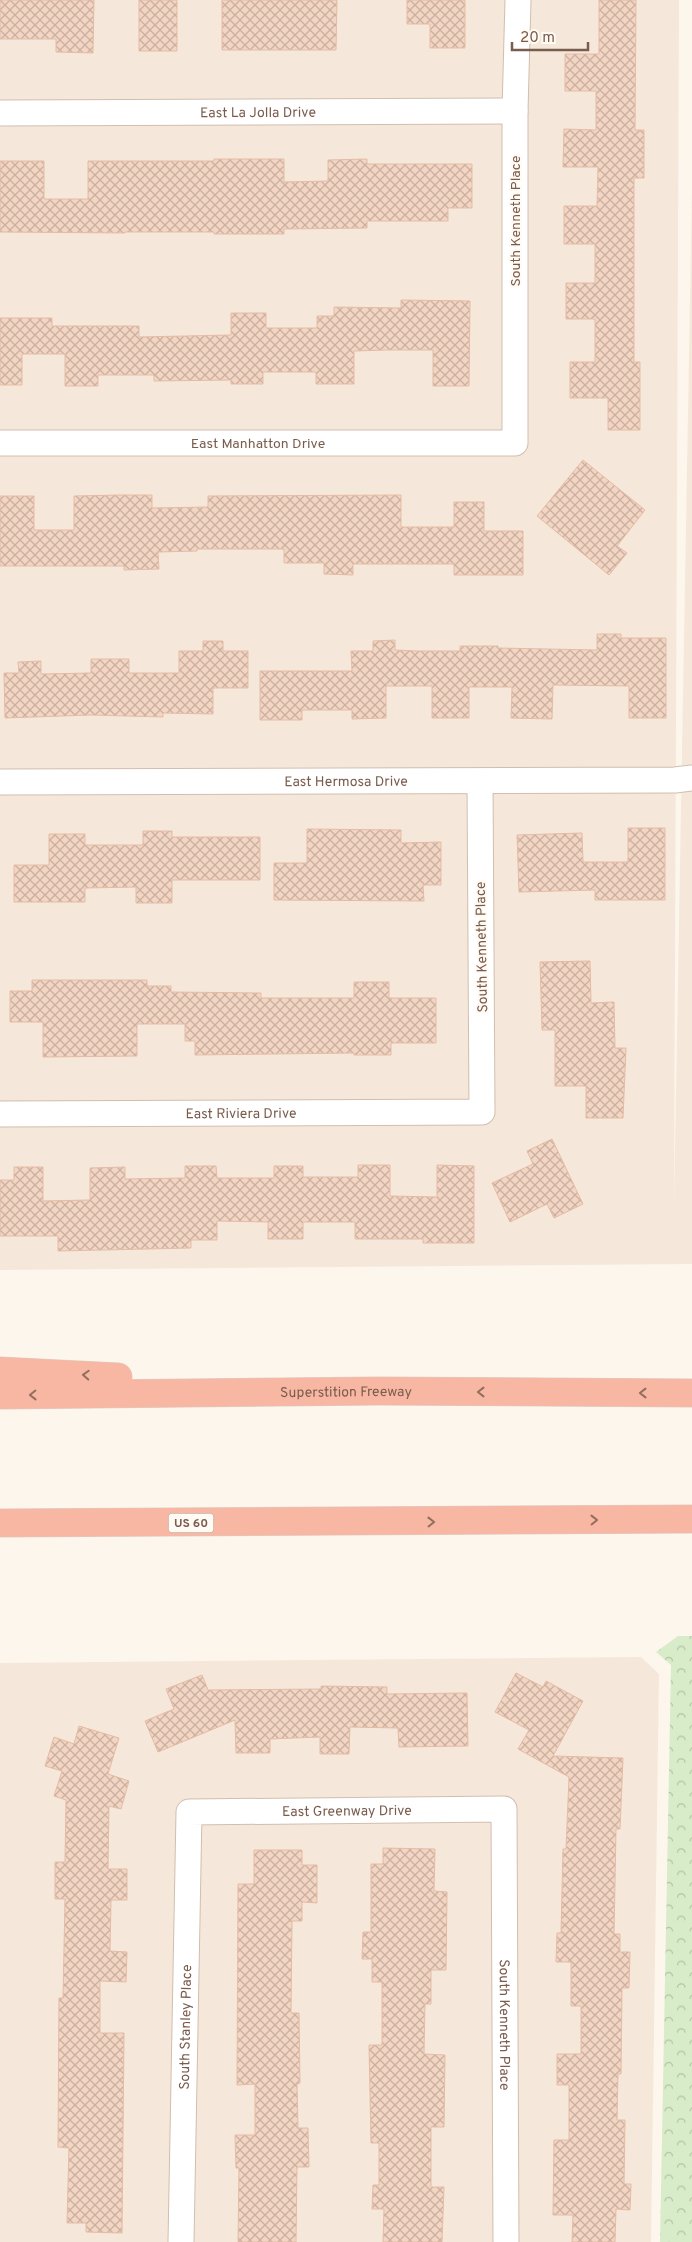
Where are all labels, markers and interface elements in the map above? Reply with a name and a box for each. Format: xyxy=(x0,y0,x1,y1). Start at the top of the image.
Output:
scale bar xyxy=(512,20,588,52)
text: 20 m xyxy=(520,29,555,48)
street label: East La Jolla Drive xyxy=(200,105,316,122)
street label: South Kenneth Place xyxy=(508,155,525,287)
street label: East Manhatton Drive xyxy=(191,436,325,453)
street label: East Hermosa Drive xyxy=(284,774,408,791)
street label: South Kenneth Place xyxy=(473,881,492,1013)
street label: East Riviera Drive xyxy=(185,1106,297,1123)
one-way arrow xyxy=(82,1370,90,1381)
street label: Superstition Freeway xyxy=(280,1384,412,1402)
one-way arrow xyxy=(477,1387,484,1397)
one-way arrow xyxy=(639,1388,647,1398)
one-way arrow xyxy=(29,1390,36,1400)
road number: US 60 xyxy=(168,1514,214,1532)
one-way arrow xyxy=(590,1515,598,1525)
one-way arrow xyxy=(427,1516,435,1527)
street label: East Greenway Drive xyxy=(282,1803,412,1821)
street label: South Kenneth Place xyxy=(495,1959,512,2091)
street label: South Stanley Place xyxy=(177,1964,196,2090)

